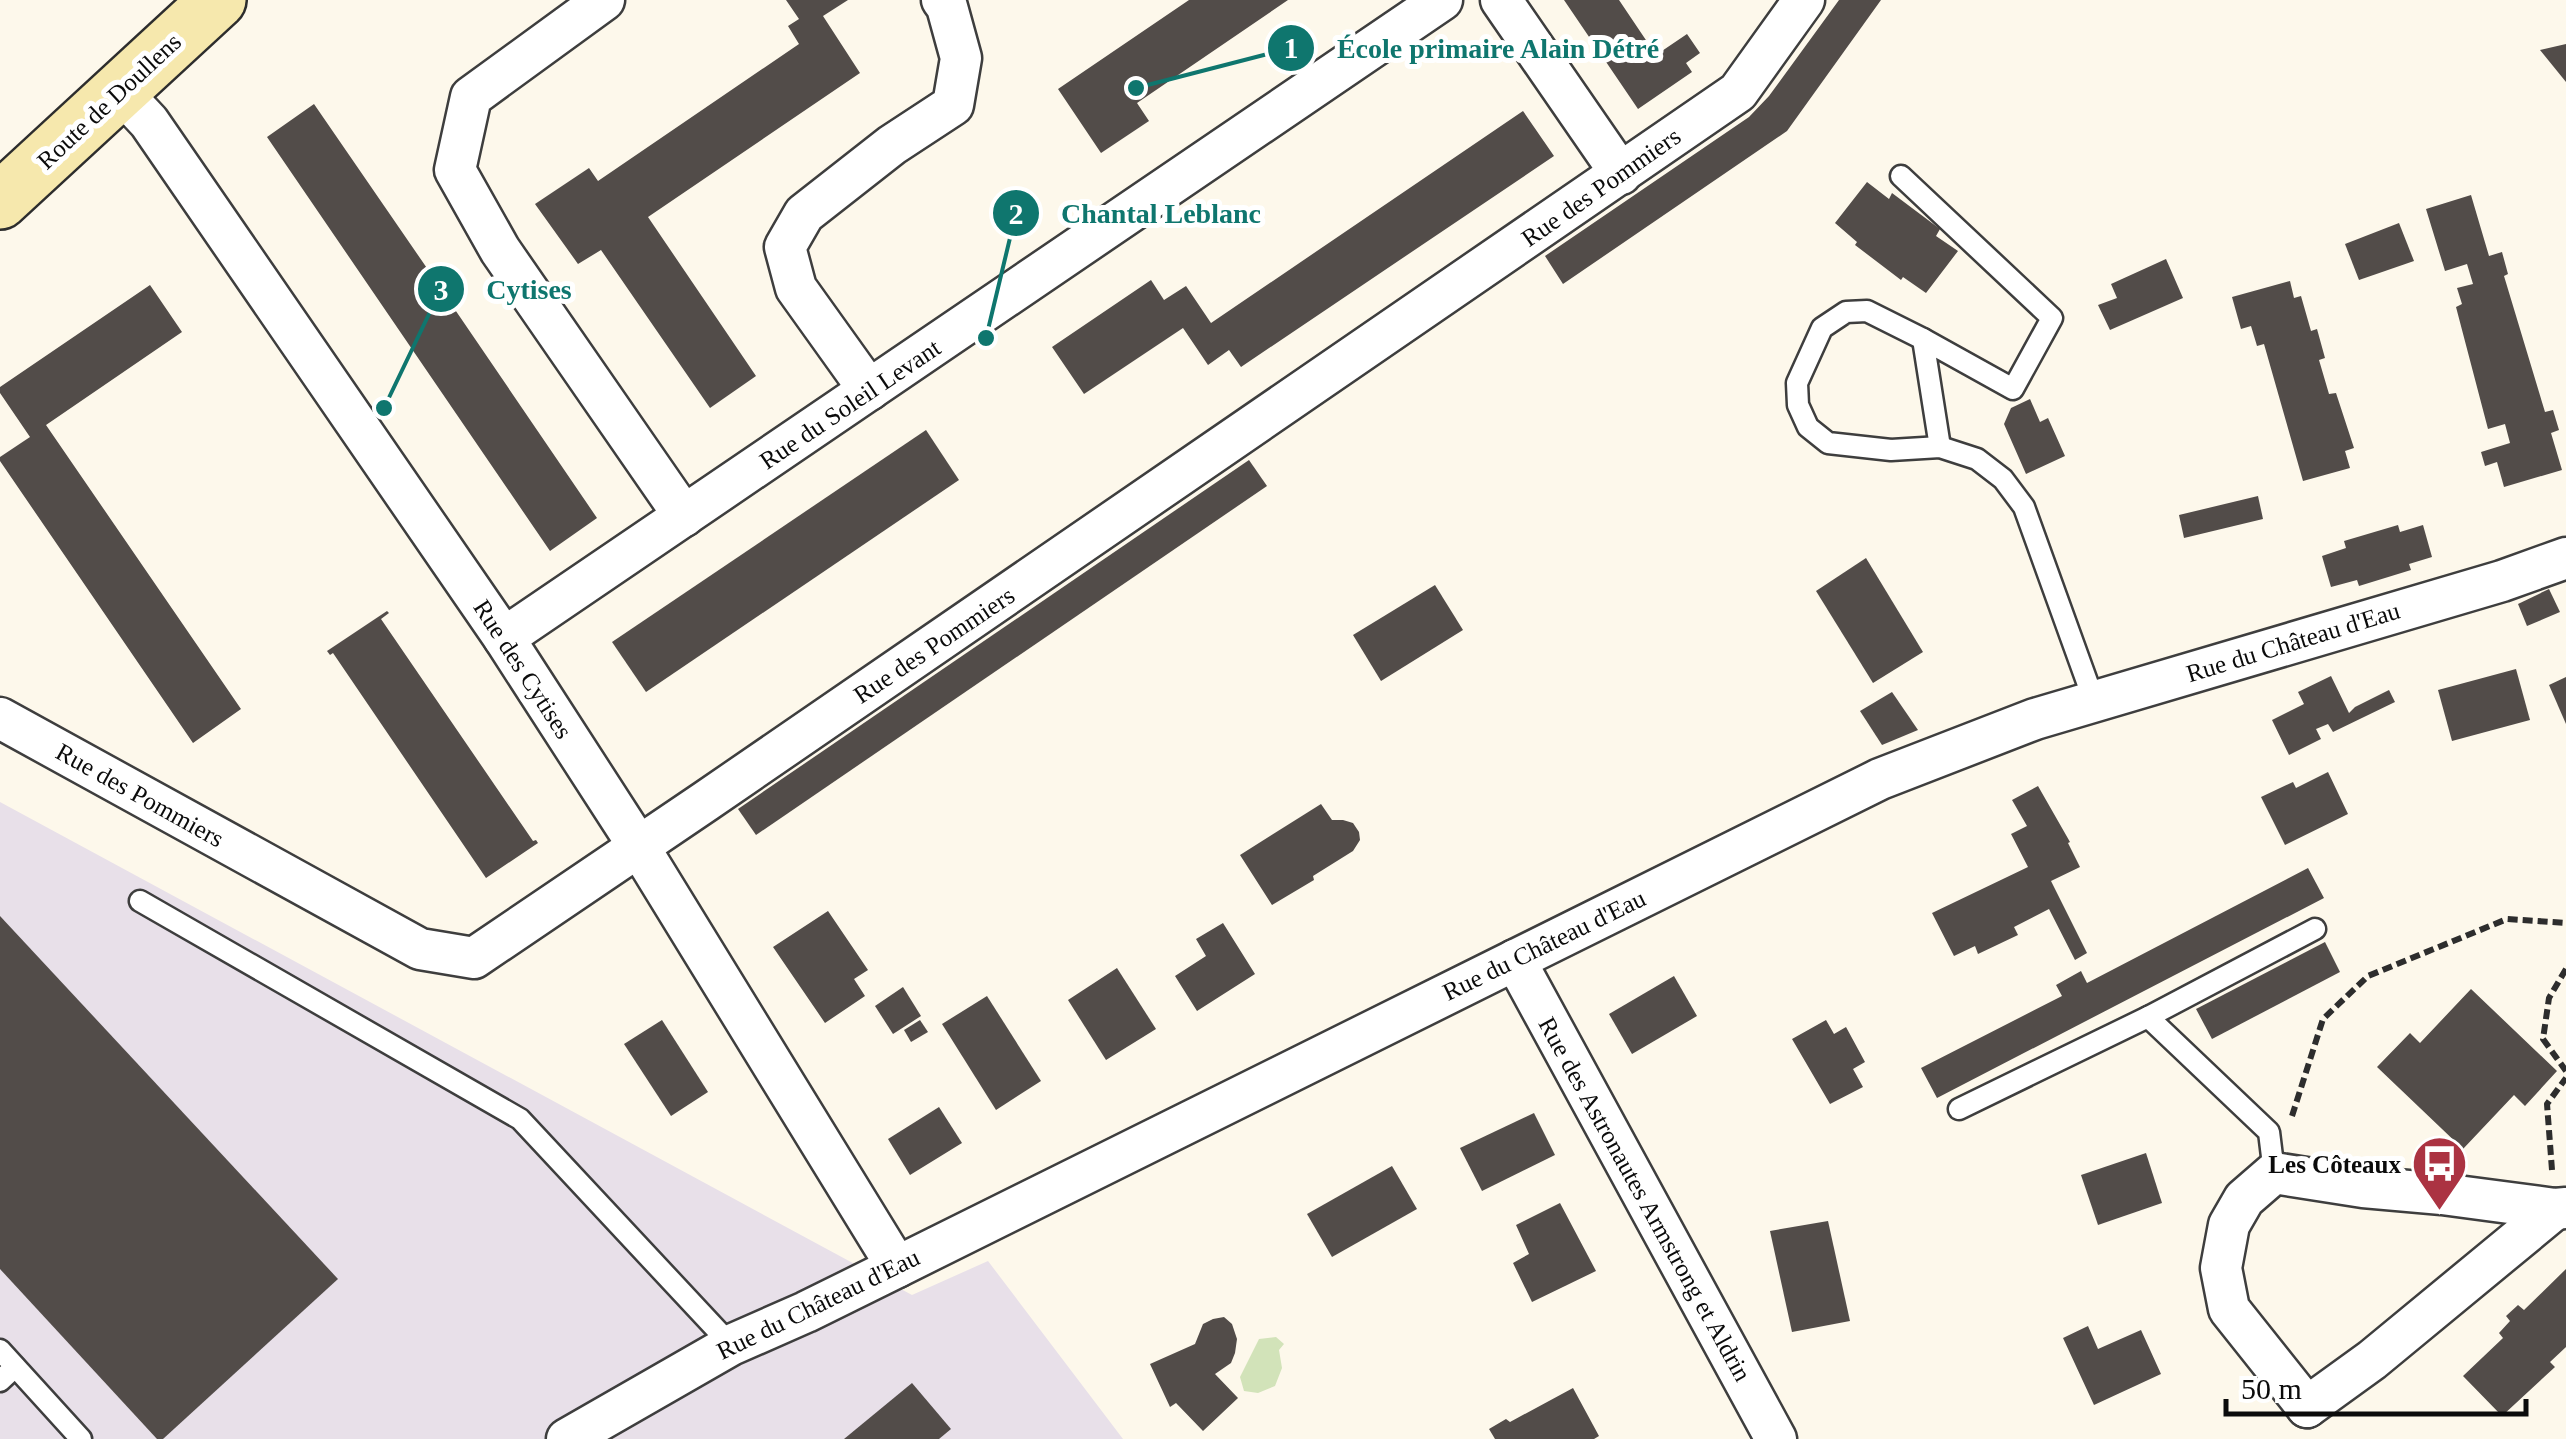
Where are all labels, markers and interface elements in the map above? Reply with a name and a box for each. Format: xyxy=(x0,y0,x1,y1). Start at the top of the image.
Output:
callout: École primaire Alain Détré xyxy=(1266,19,1680,77)
street label: Route de Doullens xyxy=(32,28,186,174)
text: 1 xyxy=(1284,31,1299,64)
text: École primaire Alain Détré xyxy=(1337,33,1659,64)
street label: Rue des Pommiers xyxy=(1516,122,1686,252)
callout: Chantal Leblanc xyxy=(991,184,1281,242)
text: 2 xyxy=(1009,197,1024,230)
text: Chantal Leblanc xyxy=(1061,198,1261,229)
callout: Cytises xyxy=(416,260,592,318)
text: 3 xyxy=(434,273,449,306)
text: Cytises xyxy=(486,274,572,305)
street label: Rue du Soleil Levant xyxy=(755,334,945,474)
street label: Rue des Pommiers xyxy=(849,581,1019,709)
street label: Rue des Cytises xyxy=(468,595,578,743)
street label: Rue du Château d'Eau xyxy=(2183,597,2403,687)
street label: Rue des Pommiers xyxy=(51,738,229,852)
street label: Rue du Château d'Eau xyxy=(1438,884,1650,1006)
street label: Rue des Astronautes Armstrong et Aldrin xyxy=(1533,1012,1757,1386)
bus stop icon: Les Côteaux xyxy=(2410,1134,2470,1213)
place label: Les Côteaux xyxy=(2268,1151,2401,1178)
street label: Rue du Château d'Eau xyxy=(712,1243,924,1365)
scale bar xyxy=(2226,1354,2526,1416)
text: 50 m xyxy=(2241,1372,2302,1405)

